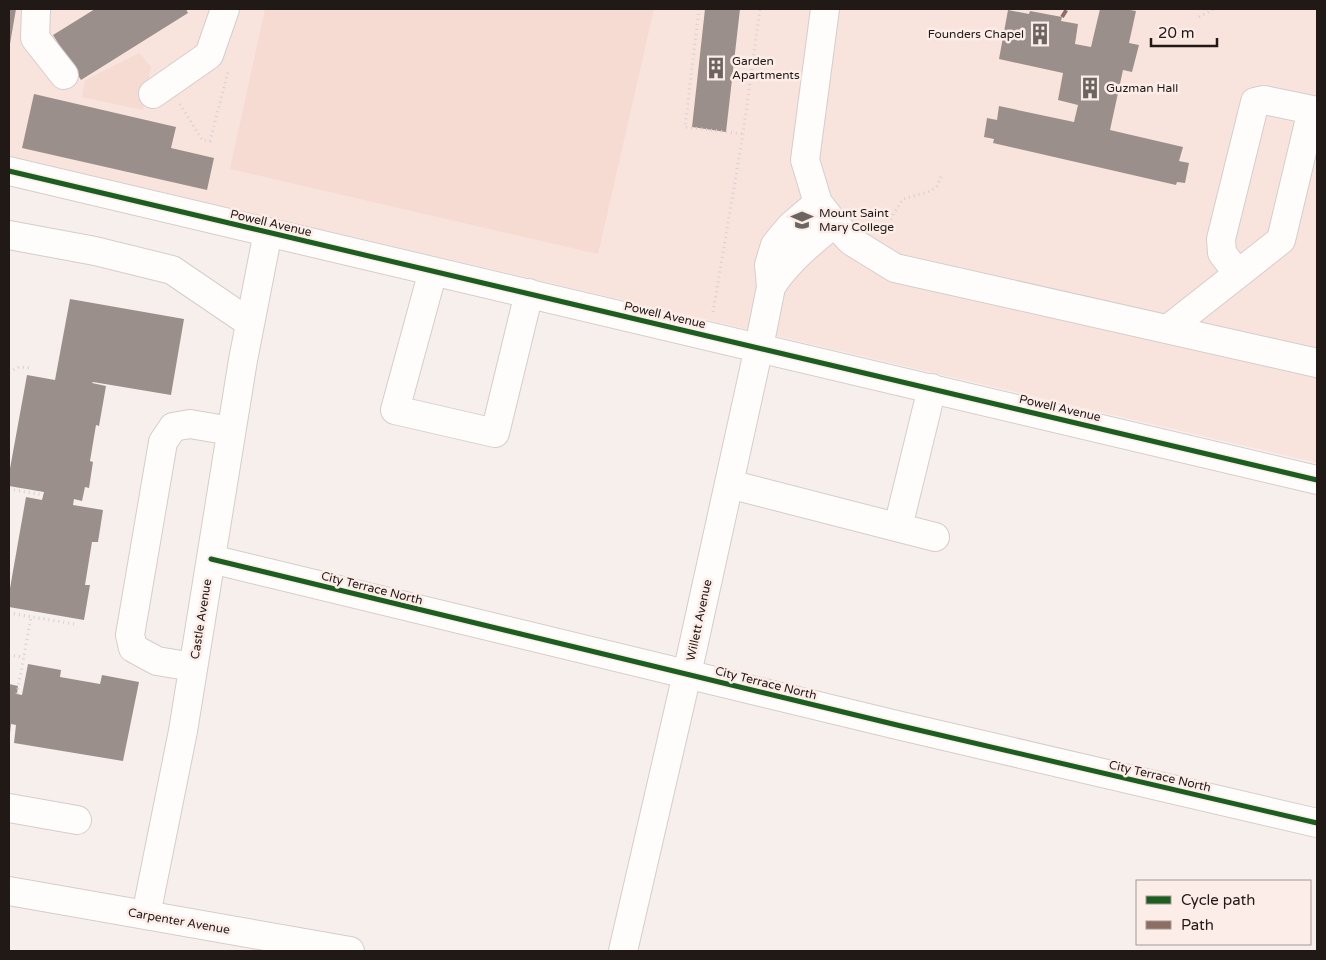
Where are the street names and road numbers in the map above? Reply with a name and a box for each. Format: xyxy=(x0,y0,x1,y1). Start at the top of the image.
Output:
street label: Powell Avenue xyxy=(229,207,313,239)
street label: Powell Avenue xyxy=(623,299,707,331)
street label: Powell Avenue xyxy=(1018,392,1102,424)
street label: City Terrace North xyxy=(320,569,424,607)
street label: Castle Avenue xyxy=(188,578,214,660)
street label: Willett Avenue xyxy=(684,578,715,662)
street label: City Terrace North xyxy=(714,664,818,702)
street label: City Terrace North xyxy=(1108,757,1212,795)
street label: Carpenter Avenue xyxy=(127,905,231,937)

